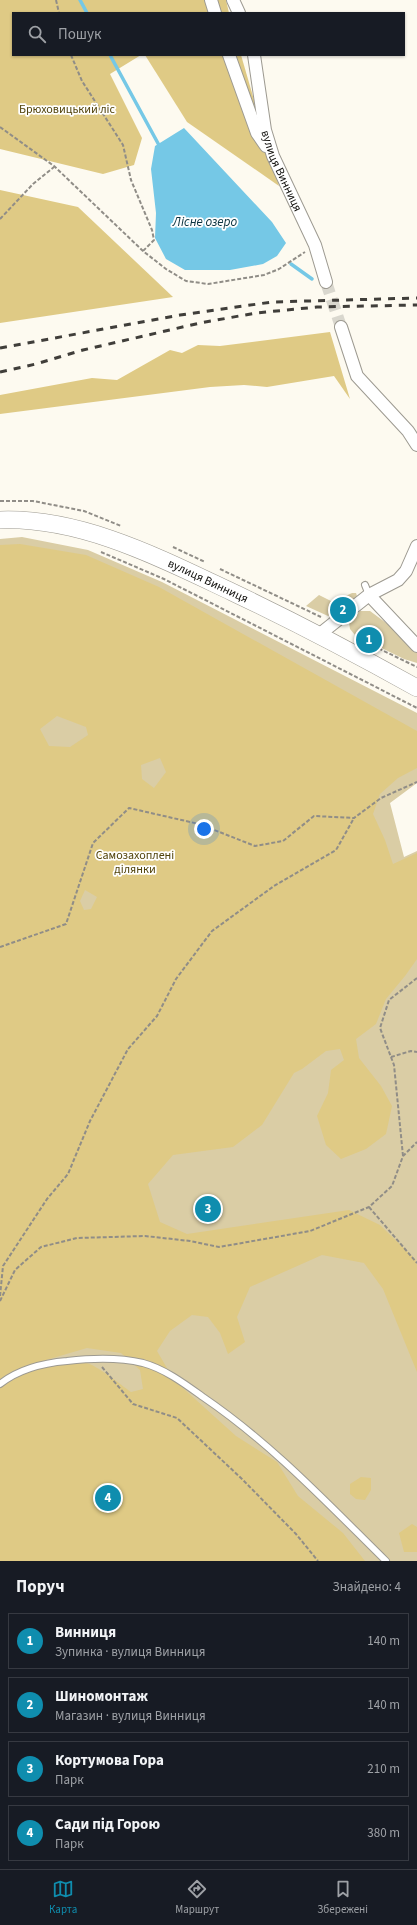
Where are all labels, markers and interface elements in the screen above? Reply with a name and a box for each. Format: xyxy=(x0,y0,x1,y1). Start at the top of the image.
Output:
search box xyxy=(12,12,405,56)
icon: search xyxy=(26,23,48,45)
text: Пошук xyxy=(58,24,101,45)
park label: Брюховицький ліс xyxy=(19,101,116,118)
street label: вулиця Винниця xyxy=(257,128,306,215)
water label: Лісне озеро xyxy=(172,213,238,231)
street label: вулиця Винниця xyxy=(165,555,251,608)
pin: 2 xyxy=(330,595,356,625)
pin: 1 xyxy=(356,625,382,655)
your location xyxy=(194,819,214,839)
park label: Самозахоплені ділянки xyxy=(96,847,174,878)
pin: 3 xyxy=(195,1194,221,1224)
pin: 4 xyxy=(95,1483,121,1513)
text: Поруч xyxy=(16,1575,65,1599)
text: Знайдено: 4 xyxy=(333,1578,401,1596)
text: Винниця xyxy=(55,1622,116,1643)
text: 1 xyxy=(27,1632,33,1650)
text: 140 m xyxy=(367,1632,400,1650)
text: Зупинка · вулиця Винниця xyxy=(55,1643,205,1661)
text: Шиномонтаж xyxy=(55,1686,148,1707)
text: 2 xyxy=(27,1696,33,1714)
text: 140 m xyxy=(367,1696,400,1714)
text: Магазин · вулиця Винниця xyxy=(55,1707,206,1725)
text: Кортумова Гора xyxy=(55,1750,164,1771)
text: 3 xyxy=(27,1760,33,1778)
text: 210 m xyxy=(367,1760,400,1778)
text: Парк xyxy=(55,1771,84,1789)
text: Сади під Горою xyxy=(55,1814,160,1835)
text: 4 xyxy=(27,1824,33,1842)
text: 380 m xyxy=(367,1824,400,1842)
text: Парк xyxy=(55,1835,84,1853)
tab: Карта xyxy=(49,1878,77,1917)
tab: Маршрут xyxy=(175,1878,219,1917)
tab: Збережені xyxy=(317,1878,368,1917)

